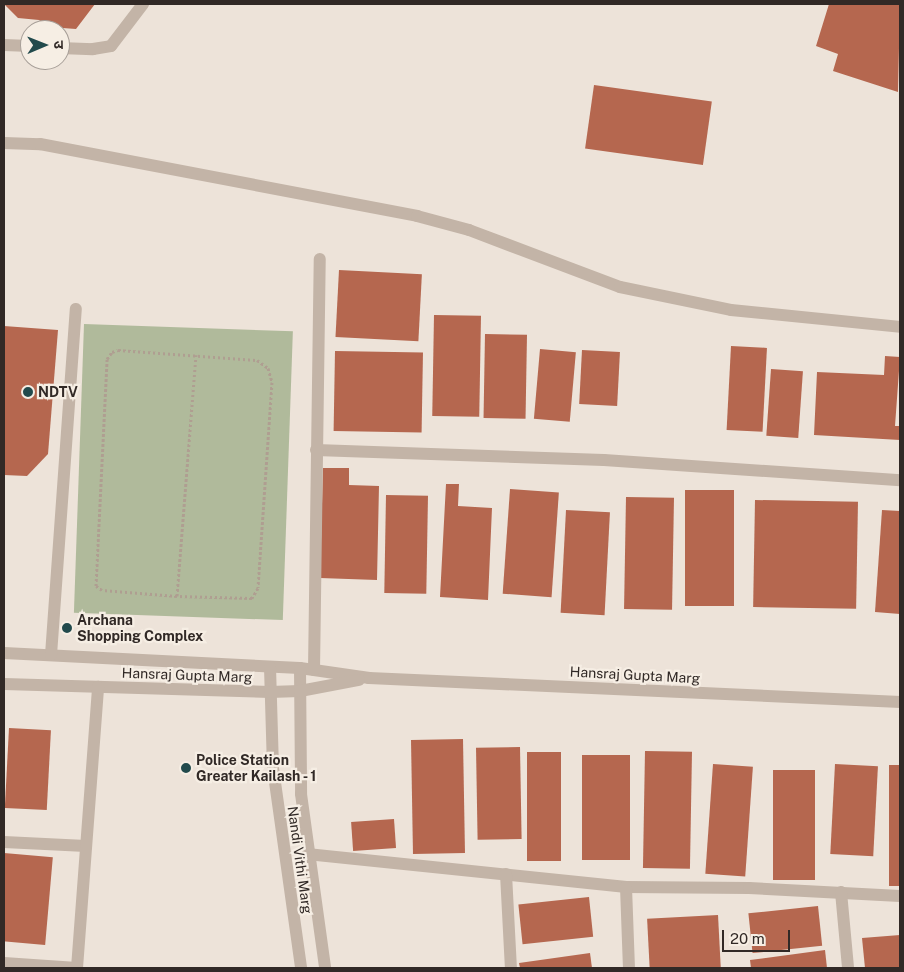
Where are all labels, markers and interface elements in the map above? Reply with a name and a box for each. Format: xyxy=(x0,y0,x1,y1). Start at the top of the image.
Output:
north arrow xyxy=(20,20,70,70)
text: उ xyxy=(51,41,67,49)
place label: NDTV xyxy=(38,384,78,400)
marker: NDTV xyxy=(22,386,34,398)
place label: Archana Shopping Complex xyxy=(77,612,203,644)
marker: Archana Shopping Complex xyxy=(61,622,73,634)
street label: Hansraj Gupta Marg xyxy=(569,663,701,687)
street label: Hansraj Gupta Marg xyxy=(121,664,253,686)
place label: Police Station Greater Kailash - 1 xyxy=(196,752,318,784)
marker: Police Station Greater Kailash - 1 xyxy=(180,762,192,774)
street label: Nandi Vithi Marg xyxy=(284,805,316,915)
scale bar xyxy=(724,920,792,952)
text: 20 m xyxy=(730,930,765,947)

